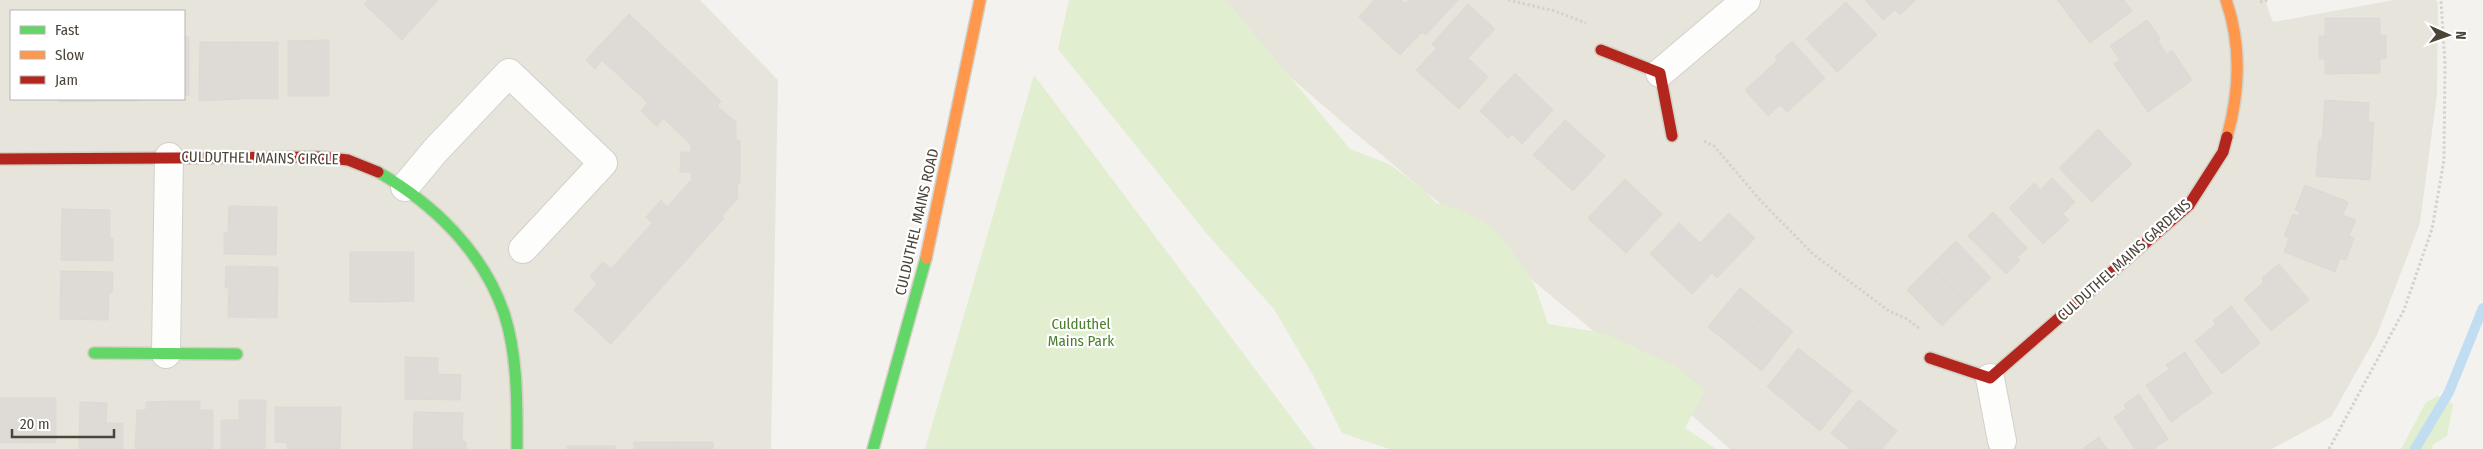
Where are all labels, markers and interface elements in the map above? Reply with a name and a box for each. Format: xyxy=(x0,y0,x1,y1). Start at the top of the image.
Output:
legend xyxy=(10,10,185,100)
north arrow xyxy=(2423,10,2473,60)
text: Fast xyxy=(55,21,79,39)
text: N xyxy=(2452,31,2469,40)
text: Slow xyxy=(55,46,84,64)
text: Jam xyxy=(55,71,78,89)
street label: CULDUTHEL MAINS ROAD xyxy=(891,147,943,297)
street label: CULDUTHEL MAINS CIRCLE xyxy=(181,148,339,168)
street label: CULDUTHEL MAINS GARDENS xyxy=(2054,195,2194,325)
park label: Culduthel Mains Park xyxy=(1048,315,1114,350)
scale bar xyxy=(12,406,115,438)
text: 20 m xyxy=(20,415,50,433)

